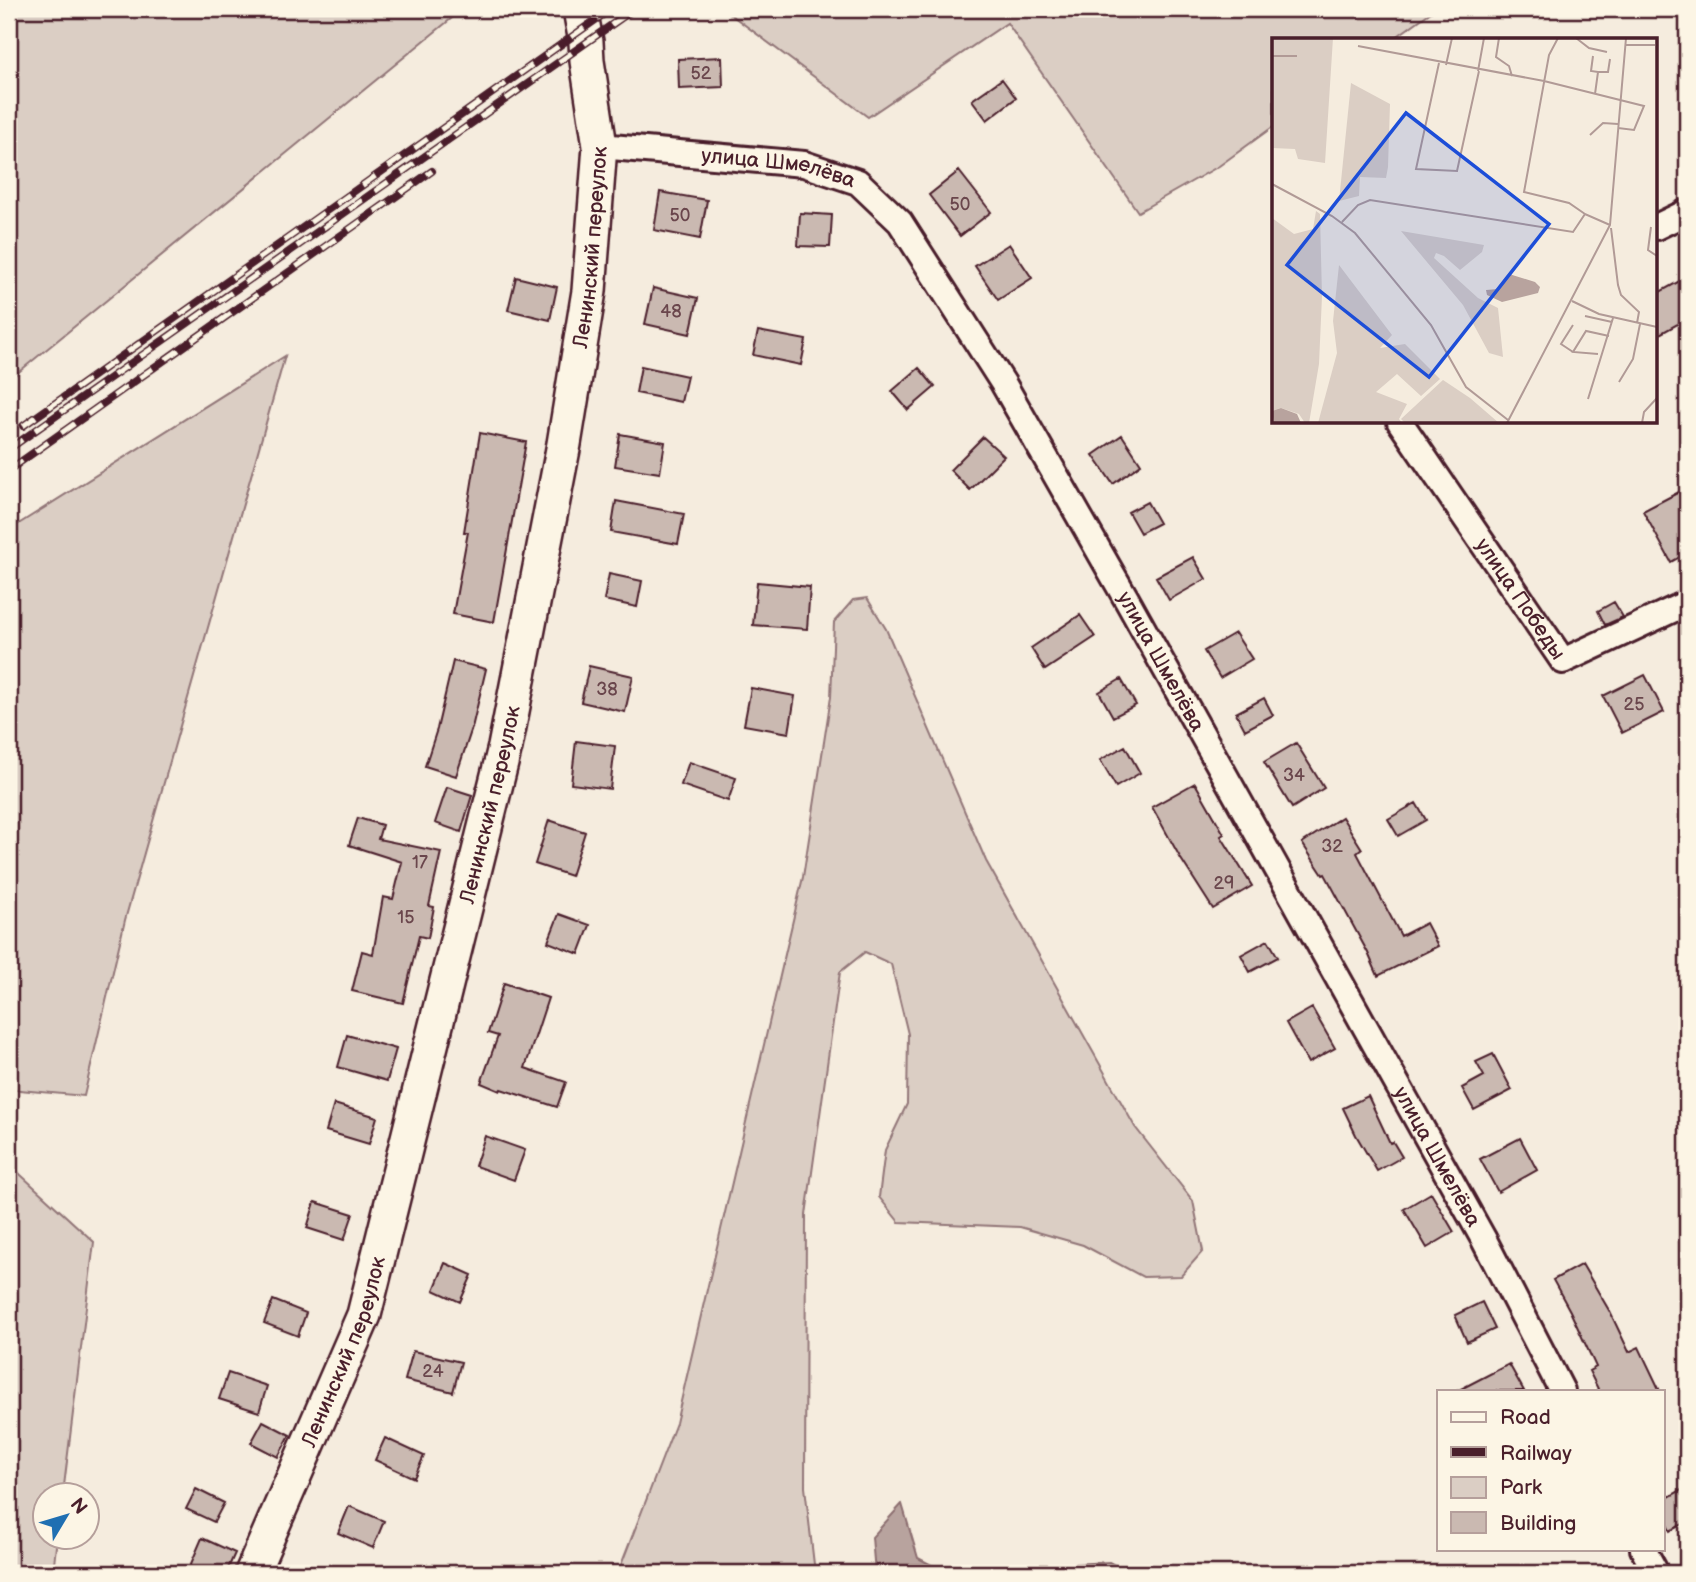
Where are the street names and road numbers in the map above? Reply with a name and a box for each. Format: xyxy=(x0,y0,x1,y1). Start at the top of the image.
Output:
street label: улица Шмелёва xyxy=(700,143,859,193)
street label: Ленинский переулок xyxy=(568,145,613,351)
street label: улица Победы xyxy=(1470,534,1570,665)
street label: улица Шмелёва xyxy=(1112,587,1210,737)
street label: Ленинский переулок xyxy=(454,704,526,907)
street label: улица Шмелёва xyxy=(1388,1082,1486,1232)
street label: Ленинский переулок xyxy=(296,1254,391,1452)

